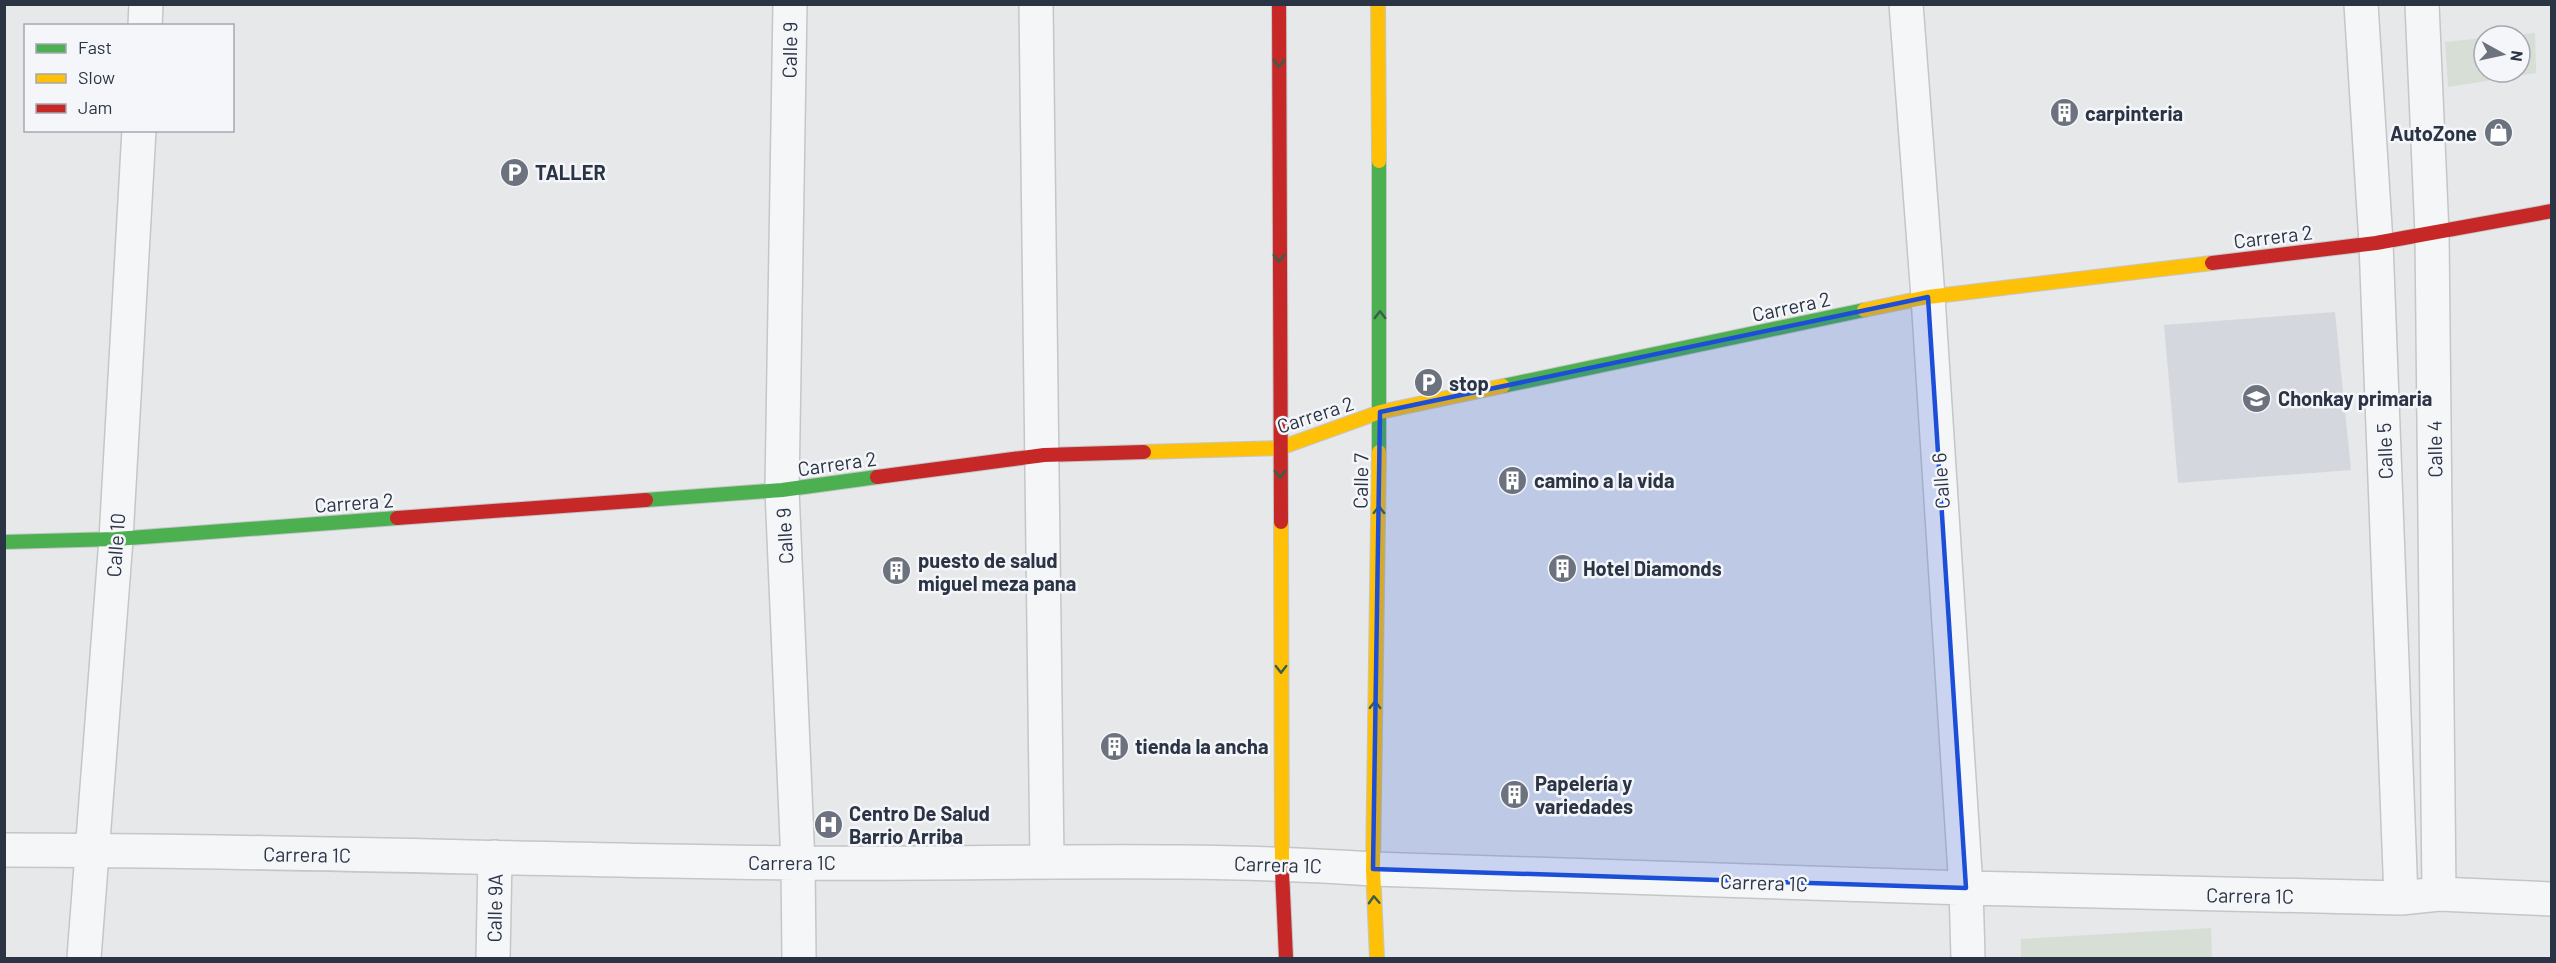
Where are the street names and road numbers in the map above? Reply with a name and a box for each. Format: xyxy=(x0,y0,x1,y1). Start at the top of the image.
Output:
street label: Calle 9 xyxy=(777,22,801,78)
street label: Carrera 2 xyxy=(2232,219,2314,253)
street label: Carrera 2 xyxy=(1750,286,1832,326)
street label: Carrera 2 xyxy=(1273,390,1357,438)
street label: Calle 4 xyxy=(2422,420,2446,478)
street label: Calle 5 xyxy=(2371,422,2397,480)
street label: Carrera 2 xyxy=(796,446,878,480)
street label: Calle 7 xyxy=(1348,452,1372,509)
street label: Calle 6 xyxy=(1926,452,1954,510)
street label: Carrera 2 xyxy=(313,487,395,517)
street label: Calle 9 xyxy=(771,507,797,565)
street label: Calle 10 xyxy=(101,512,129,578)
street label: Carrera 1C xyxy=(263,841,351,867)
street label: Carrera 1C xyxy=(748,850,836,874)
street label: Carrera 1C xyxy=(1234,850,1322,878)
street label: Carrera 1C xyxy=(1720,868,1808,896)
street label: Calle 9A xyxy=(481,873,507,943)
street label: Carrera 1C xyxy=(2206,882,2294,908)

